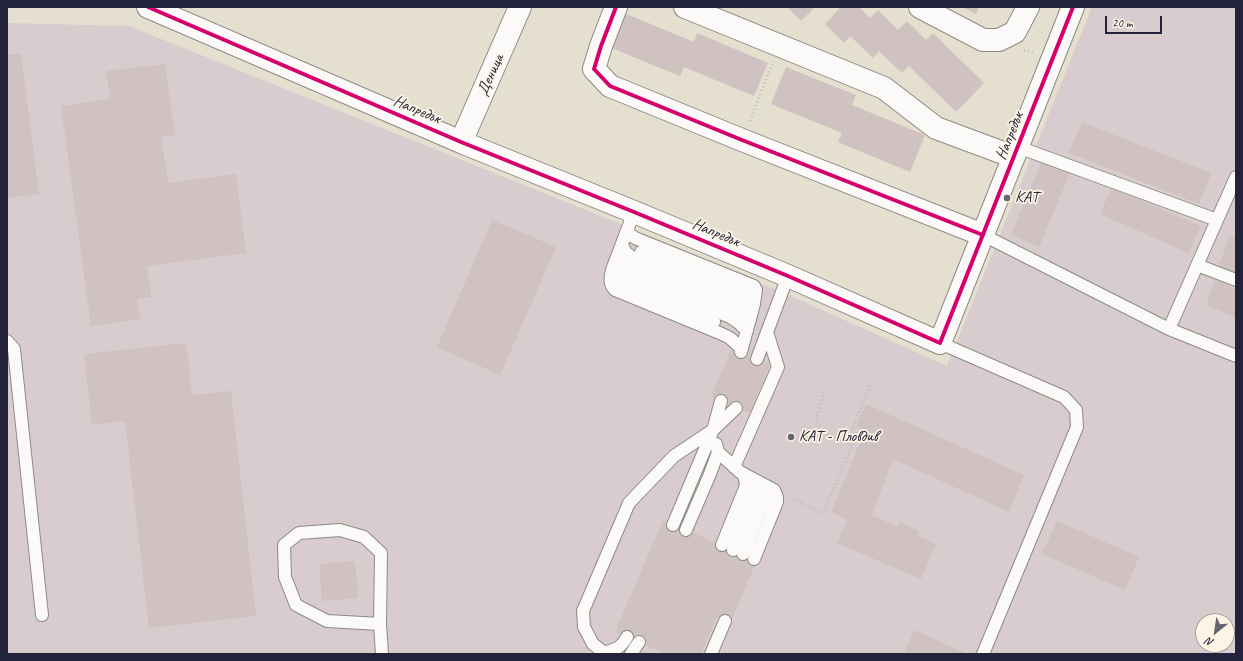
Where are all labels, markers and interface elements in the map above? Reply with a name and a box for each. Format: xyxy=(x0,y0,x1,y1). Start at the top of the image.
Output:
scale bar xyxy=(1107,8,1164,34)
text: 20 m xyxy=(1112,15,1132,31)
street label: Деница xyxy=(473,51,509,99)
street label: Напредък xyxy=(390,91,444,129)
street label: Напредък xyxy=(992,109,1028,163)
place label: КАТ xyxy=(1015,188,1038,208)
marker: КАТ xyxy=(1002,193,1012,203)
street label: Напредък xyxy=(689,214,743,252)
place label: КАТ - Пловдив xyxy=(799,427,878,447)
marker: КАТ - Пловдив xyxy=(786,432,796,442)
north arrow xyxy=(1195,613,1235,653)
text: N xyxy=(1203,635,1216,650)

